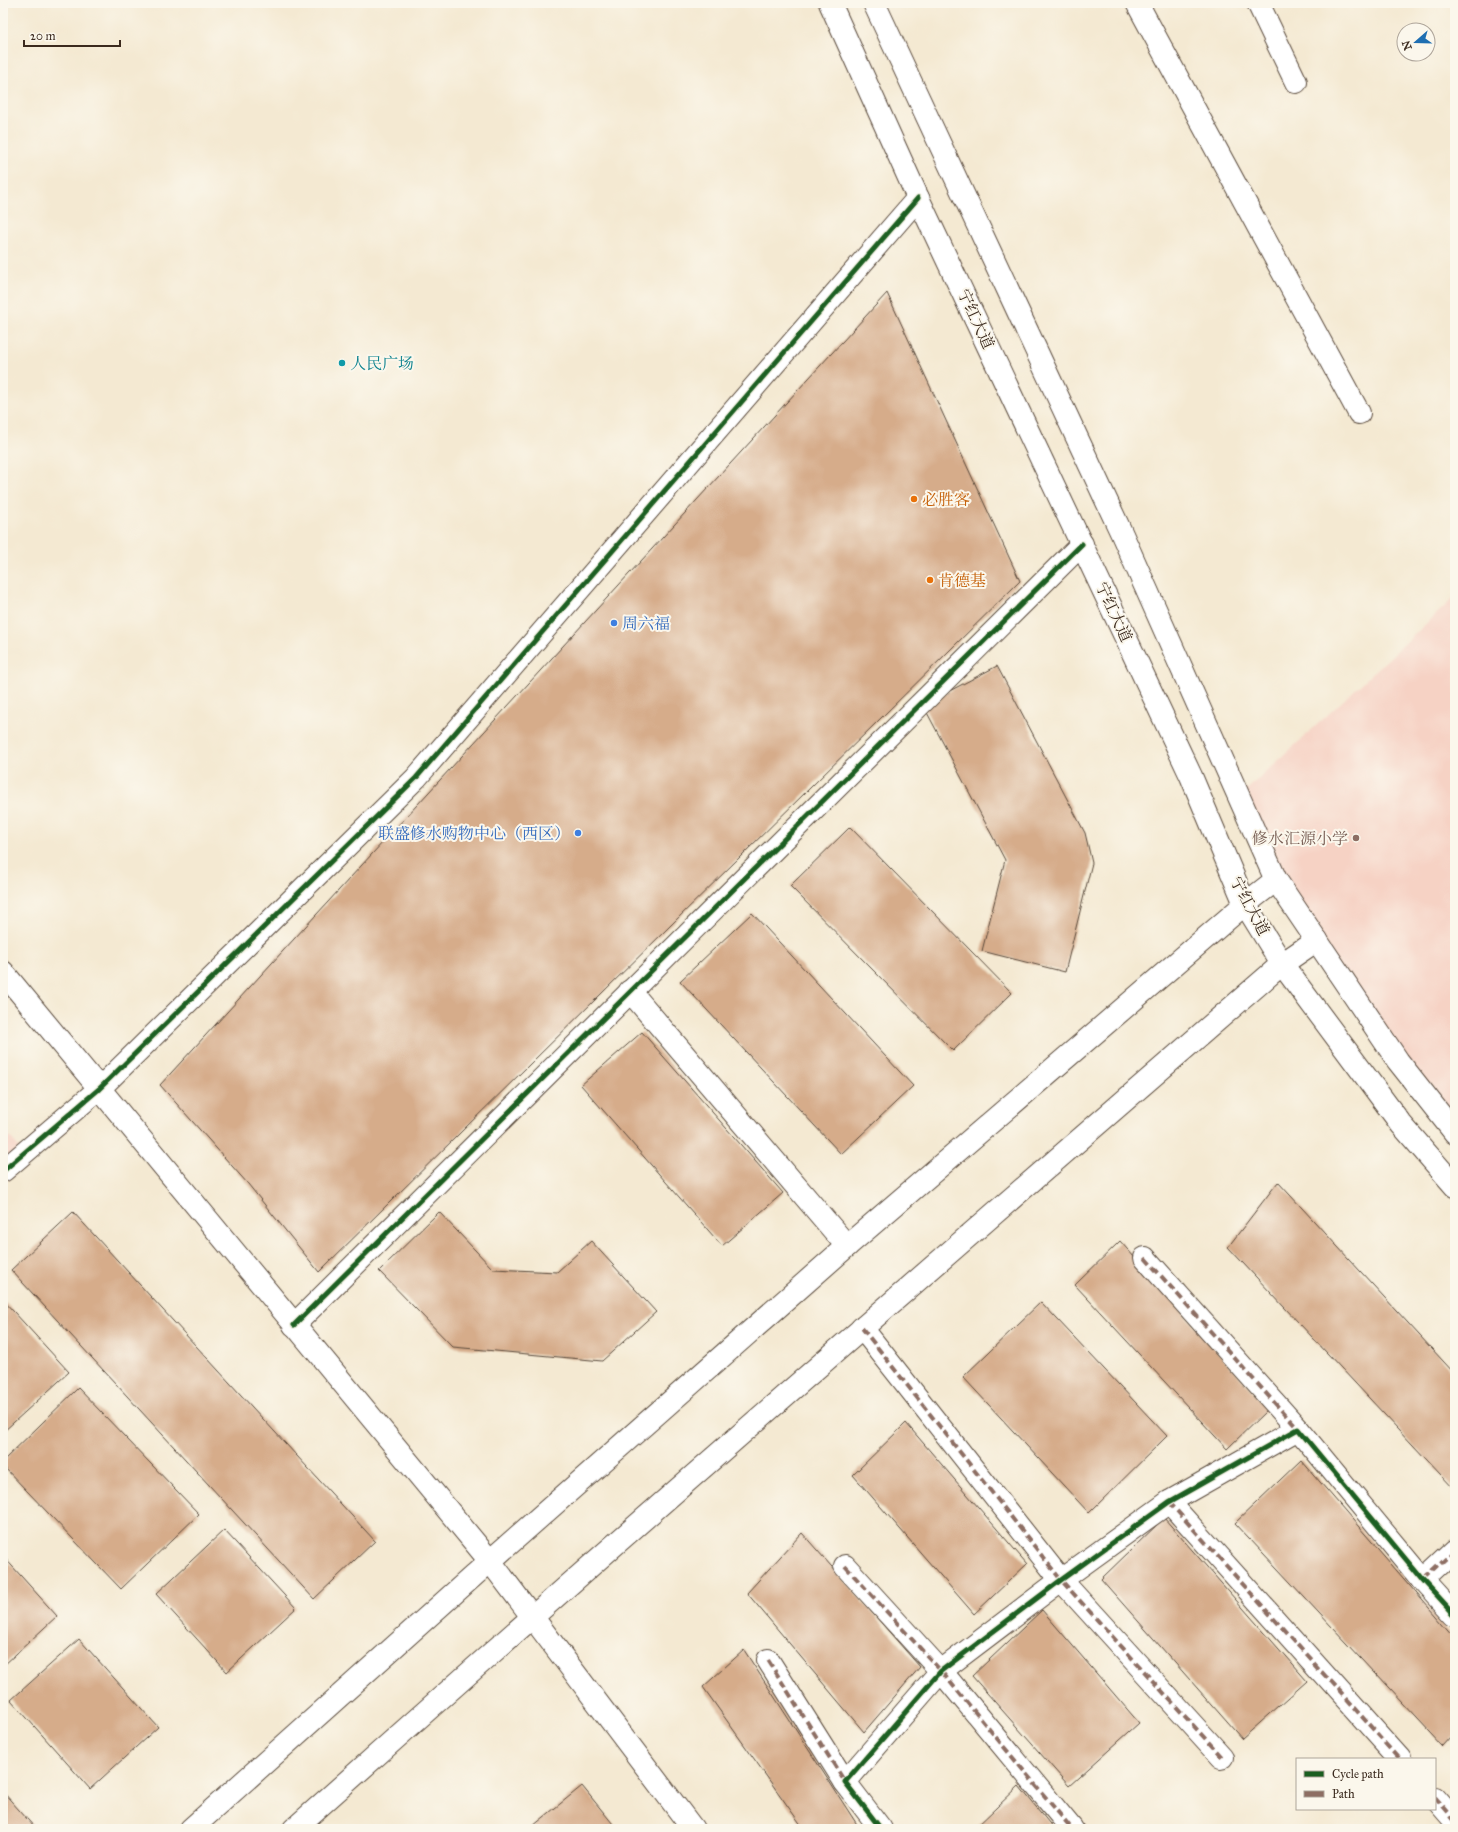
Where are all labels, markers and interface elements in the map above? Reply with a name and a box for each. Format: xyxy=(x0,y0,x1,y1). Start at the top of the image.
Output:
scale bar xyxy=(24,22,120,48)
north arrow xyxy=(1396,22,1436,62)
text: 20 m xyxy=(30,29,56,43)
text: N xyxy=(1399,38,1415,52)
street label: 宁红大道 xyxy=(954,286,998,352)
place label: 人民广场 xyxy=(350,354,414,373)
marker: 人民广场 xyxy=(337,358,347,368)
place label: 必胜客 xyxy=(922,490,970,509)
marker: 必胜客 xyxy=(909,494,919,504)
place label: 肯德基 xyxy=(938,571,986,590)
marker: 肯德基 xyxy=(925,575,935,585)
street label: 宁红大道 xyxy=(1092,579,1136,645)
place label: 周六福 xyxy=(622,614,670,633)
marker: 周六福 xyxy=(609,618,619,628)
place label: 联盛修水购物中心（西区） xyxy=(378,824,570,843)
marker: 联盛修水购物中心（西区） xyxy=(573,828,583,838)
place label: 修水汇源小学 xyxy=(1252,829,1348,848)
marker: 修水汇源小学 xyxy=(1351,833,1361,843)
street label: 宁红大道 xyxy=(1227,873,1273,939)
legend xyxy=(1296,1758,1436,1810)
text: Cycle path xyxy=(1332,1767,1384,1781)
text: Path xyxy=(1332,1787,1355,1801)

